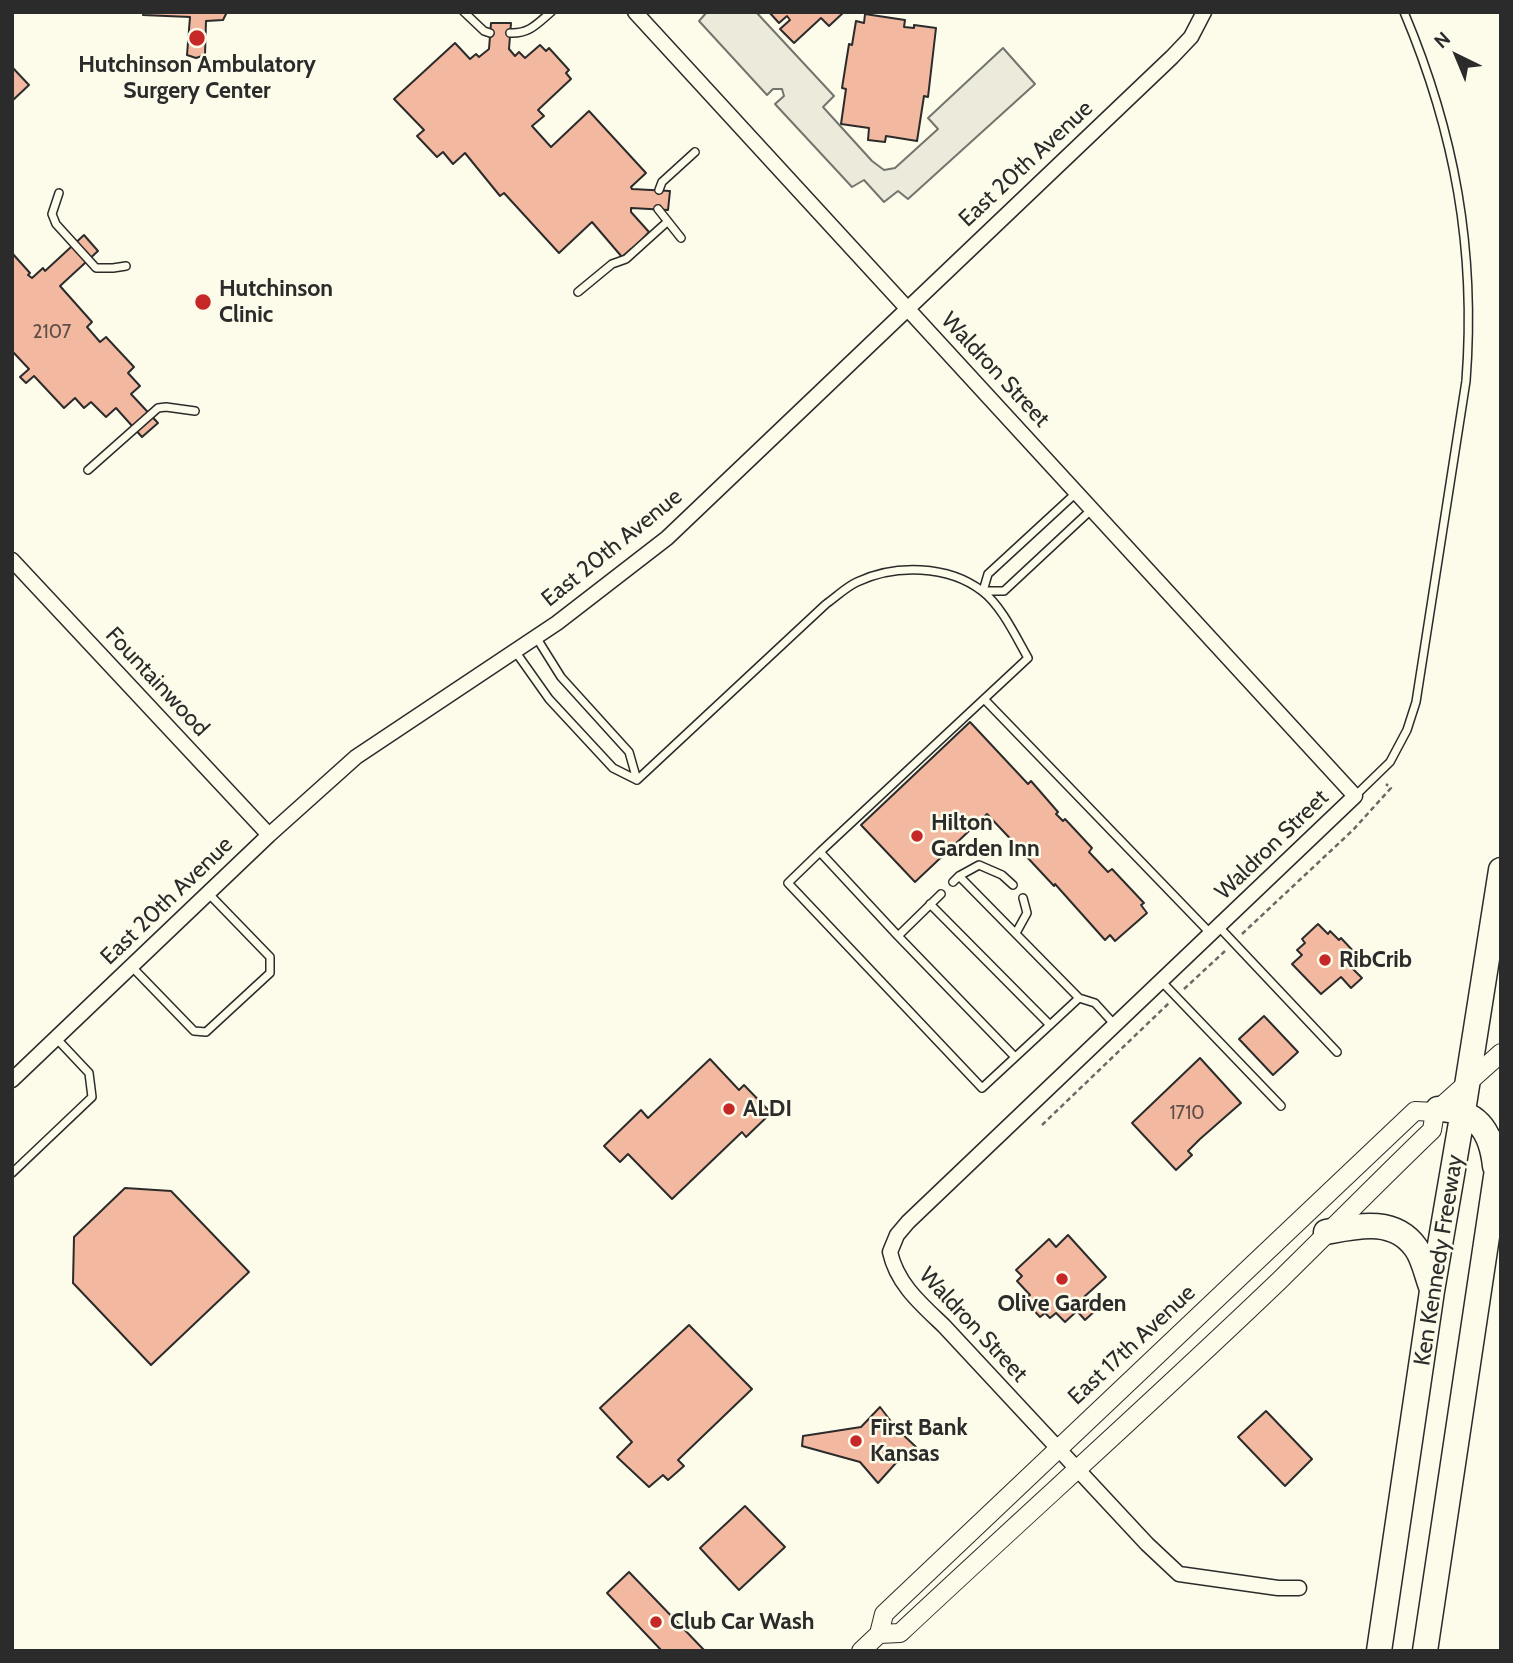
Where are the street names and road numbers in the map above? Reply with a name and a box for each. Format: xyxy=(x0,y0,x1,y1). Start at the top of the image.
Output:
street label: East 20th Avenue xyxy=(953,95,1099,233)
street label: Waldron Street xyxy=(935,307,1055,433)
street label: East 20th Avenue xyxy=(536,483,688,613)
street label: Fountainwood xyxy=(99,622,215,742)
street label: Waldron Street xyxy=(1210,784,1334,906)
street label: East 20th Avenue xyxy=(95,831,239,971)
street label: Ken Kennedy Freeway xyxy=(1409,1152,1469,1368)
street label: Waldron Street xyxy=(913,1262,1033,1388)
street label: East 17th Avenue xyxy=(1063,1279,1201,1411)

